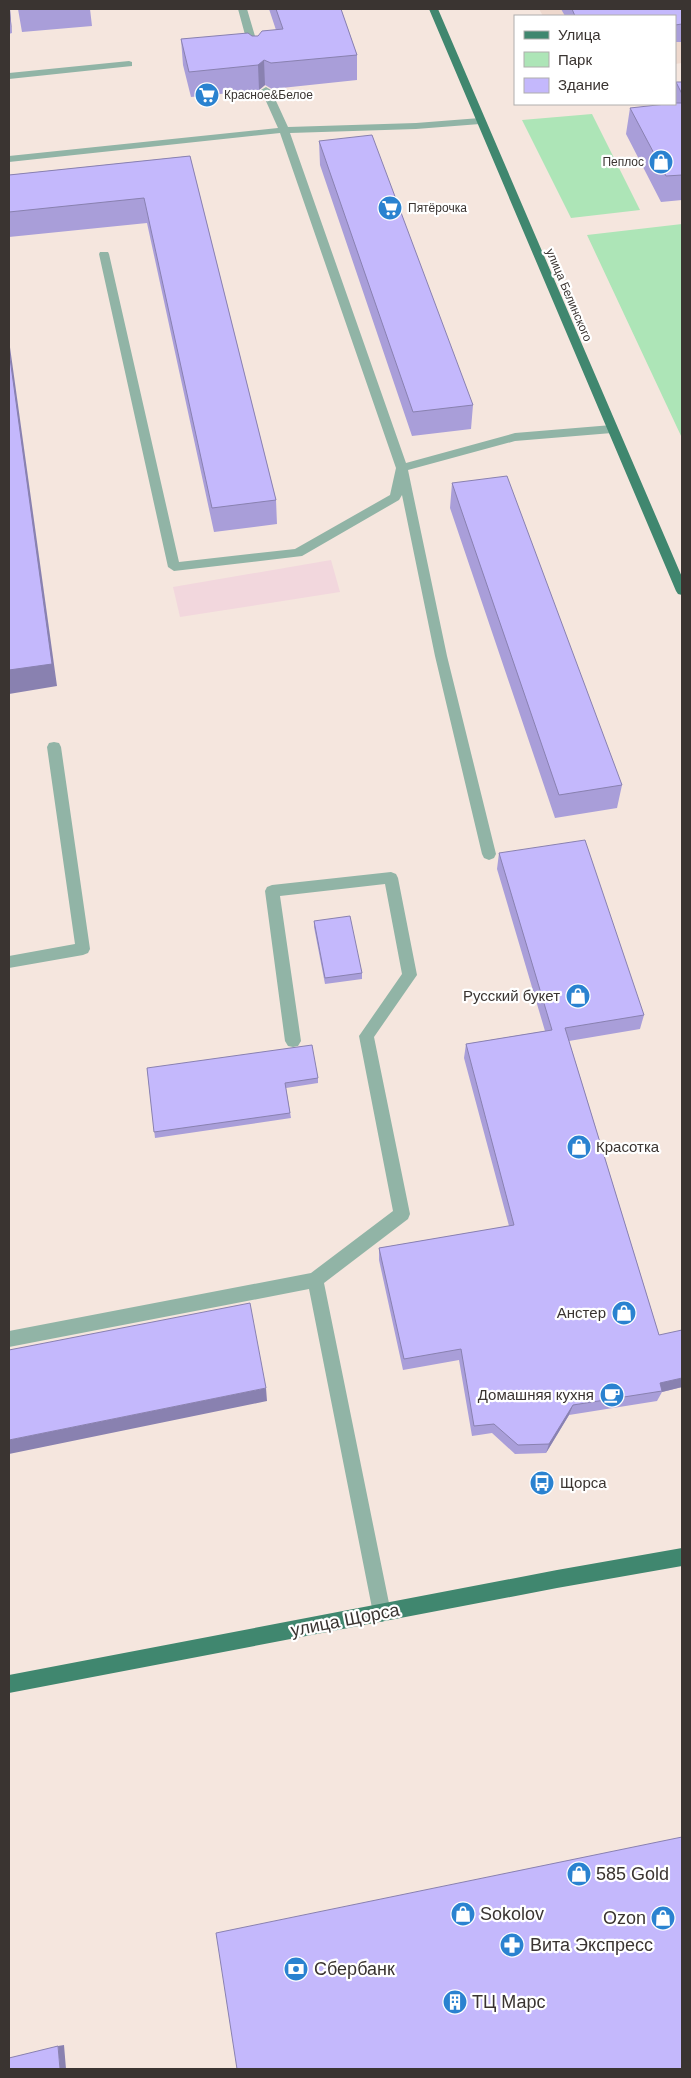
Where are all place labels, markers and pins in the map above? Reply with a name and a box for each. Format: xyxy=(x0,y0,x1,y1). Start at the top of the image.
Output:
supermarket icon: Красное&Белое xyxy=(194,82,220,108)
place label: Красное&Белое xyxy=(224,88,313,102)
shop icon: Пеплос xyxy=(648,149,674,175)
place label: Пеплос xyxy=(602,155,644,169)
supermarket icon: Пятёрочка xyxy=(377,195,403,221)
place label: Пятёрочка xyxy=(408,201,467,215)
shop icon: Русский букет xyxy=(565,983,591,1009)
place label: Русский букет xyxy=(463,987,560,1004)
shop icon: Красотка xyxy=(566,1134,592,1160)
place label: Красотка xyxy=(596,1138,660,1155)
shop icon: Анстер xyxy=(611,1300,637,1326)
place label: Анстер xyxy=(557,1304,606,1321)
cafe icon: Домашняя кухня xyxy=(599,1382,625,1408)
place label: Домашняя кухня xyxy=(478,1386,594,1403)
bus stop icon: Щорса xyxy=(529,1470,555,1496)
place label: Щорса xyxy=(560,1474,607,1491)
shop icon: 585 Gold xyxy=(566,1861,592,1887)
place label: 585 Gold xyxy=(596,1864,669,1884)
shop icon: Sokolov xyxy=(450,1901,476,1927)
place label: Sokolov xyxy=(480,1904,544,1924)
shop icon: Ozon xyxy=(650,1905,676,1931)
place label: Ozon xyxy=(603,1908,646,1928)
pharmacy icon: Вита Экспресс xyxy=(499,1932,525,1958)
place label: Вита Экспресс xyxy=(530,1935,653,1955)
bank icon: Сбербанк xyxy=(283,1956,309,1982)
place label: Сбербанк xyxy=(314,1959,395,1979)
building icon: ТЦ Марс xyxy=(442,1989,468,2015)
place label: ТЦ Марс xyxy=(472,1992,546,2012)

